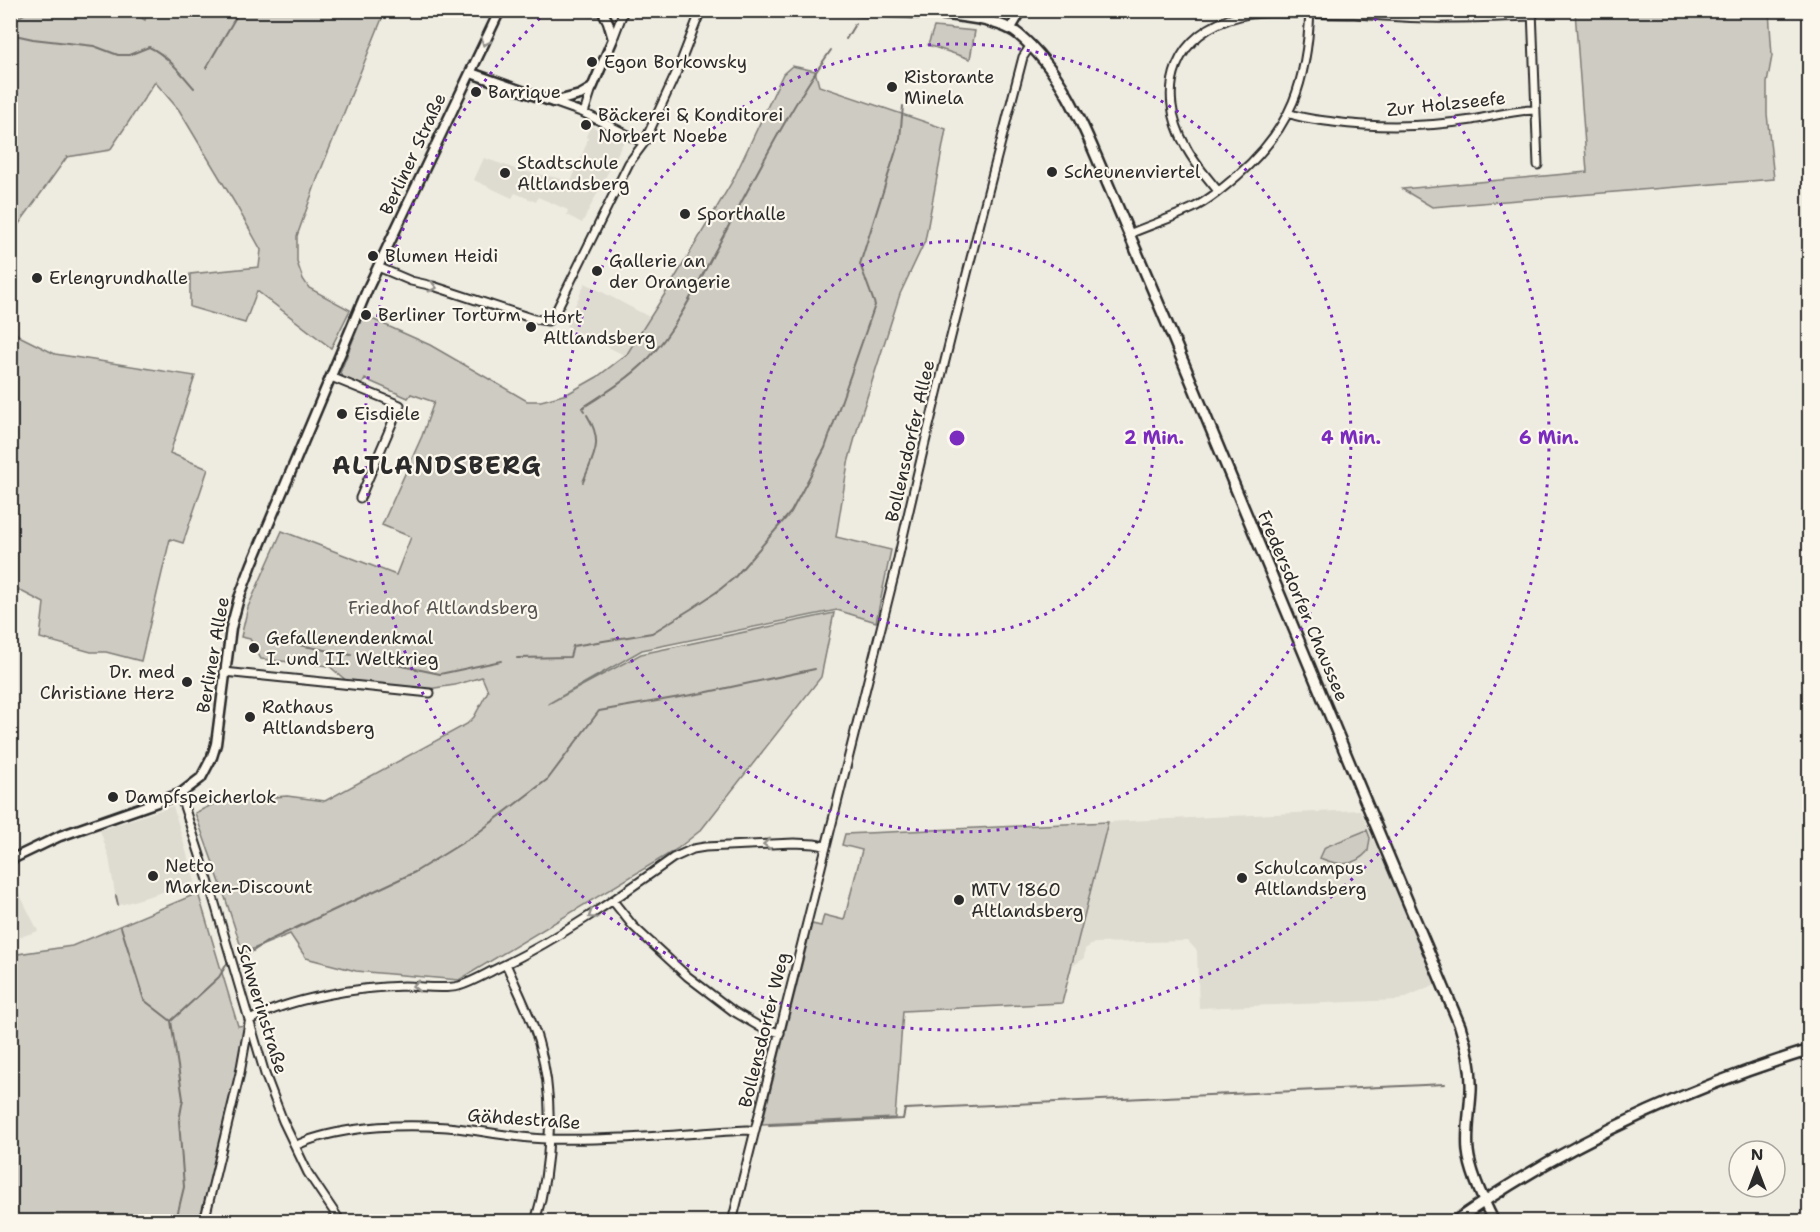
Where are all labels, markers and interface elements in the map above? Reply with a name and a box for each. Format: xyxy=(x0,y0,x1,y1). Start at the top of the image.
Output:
one-way arrow xyxy=(481,35,493,46)
place label: Egon Borkowsky xyxy=(604,50,747,74)
marker: Egon Borkowsky xyxy=(585,55,599,69)
place label: Ristorante Minela xyxy=(904,65,995,110)
place label: Barrique xyxy=(488,80,561,104)
marker: Ristorante Minela xyxy=(885,80,899,94)
marker: Barrique xyxy=(469,85,483,99)
street label: Zur Holzseefe xyxy=(1385,86,1507,122)
street label: Berliner Straße xyxy=(374,89,452,219)
place label: Bäckerei & Konditorei Norbert Noebe xyxy=(598,103,783,148)
marker: Bäckerei & Konditorei Norbert Noebe xyxy=(579,118,593,132)
place label: Stadtschule Altlandsberg xyxy=(517,151,629,196)
place label: Scheunenviertel xyxy=(1064,160,1201,184)
marker: Scheunenviertel xyxy=(1045,165,1059,179)
marker: Stadtschule Altlandsberg xyxy=(498,166,512,180)
place label: Sporthalle xyxy=(697,202,786,226)
marker: Sporthalle xyxy=(678,207,692,221)
place label: Blumen Heidi xyxy=(385,244,498,268)
marker: Blumen Heidi xyxy=(366,249,380,263)
place label: Gallerie an der Orangerie xyxy=(609,249,731,294)
marker: Gallerie an der Orangerie xyxy=(590,264,604,278)
place label: Erlengrundhalle xyxy=(49,266,188,290)
marker: Erlengrundhalle xyxy=(30,271,44,285)
one-way arrow xyxy=(427,280,438,292)
place label: Berliner Torturm xyxy=(378,303,521,327)
place label: Hort Altlandsberg xyxy=(543,305,655,350)
marker: Berliner Torturm xyxy=(359,308,373,322)
marker: Hort Altlandsberg xyxy=(524,320,538,334)
street label: Bollensdorfer Allee xyxy=(880,358,940,524)
place label: Eisdiele xyxy=(354,402,420,426)
marker: Eisdiele xyxy=(335,407,349,421)
text: 2 Min. xyxy=(1124,426,1184,450)
text: 4 Min. xyxy=(1321,426,1381,450)
text: 6 Min. xyxy=(1519,426,1579,450)
centre of rings xyxy=(947,428,967,448)
district label: ALTLANDSBERG xyxy=(332,450,542,482)
street label: Fredersdorfer Chaussee xyxy=(1252,507,1354,705)
street label: Berliner Allee xyxy=(191,595,235,715)
park label: Friedhof Altlandsberg xyxy=(348,596,538,620)
place label: Gefallenendenkmal I. und II. Weltkrieg xyxy=(266,626,439,671)
marker: Gefallenendenkmal I. und II. Weltkrieg xyxy=(247,641,261,655)
place label: Dr. med Christiane Herz xyxy=(40,660,175,705)
marker: Dr. med Christiane Herz xyxy=(180,675,194,689)
place label: Rathaus Altlandsberg xyxy=(262,695,374,740)
marker: Rathaus Altlandsberg xyxy=(243,710,257,724)
place label: Dampfspeicherlok xyxy=(125,785,277,809)
marker: Dampfspeicherlok xyxy=(106,790,120,804)
one-way arrow xyxy=(763,838,772,851)
place label: Netto Marken-Discount xyxy=(165,854,313,899)
place label: Schulcampus Altlandsberg xyxy=(1254,856,1366,901)
marker: Netto Marken-Discount xyxy=(146,869,160,883)
marker: Schulcampus Altlandsberg xyxy=(1235,871,1249,885)
place label: MTV 1860 Altlandsberg xyxy=(971,878,1083,923)
marker: MTV 1860 Altlandsberg xyxy=(952,893,966,907)
one-way arrow xyxy=(588,907,599,918)
street label: Schwerinstraße xyxy=(231,941,293,1077)
street label: Bollensdorfer Weg xyxy=(733,950,795,1110)
one-way arrow xyxy=(411,980,420,992)
street label: Gähdestraße xyxy=(466,1103,582,1135)
north arrow xyxy=(1727,1139,1787,1199)
text: N xyxy=(1751,1144,1763,1165)

